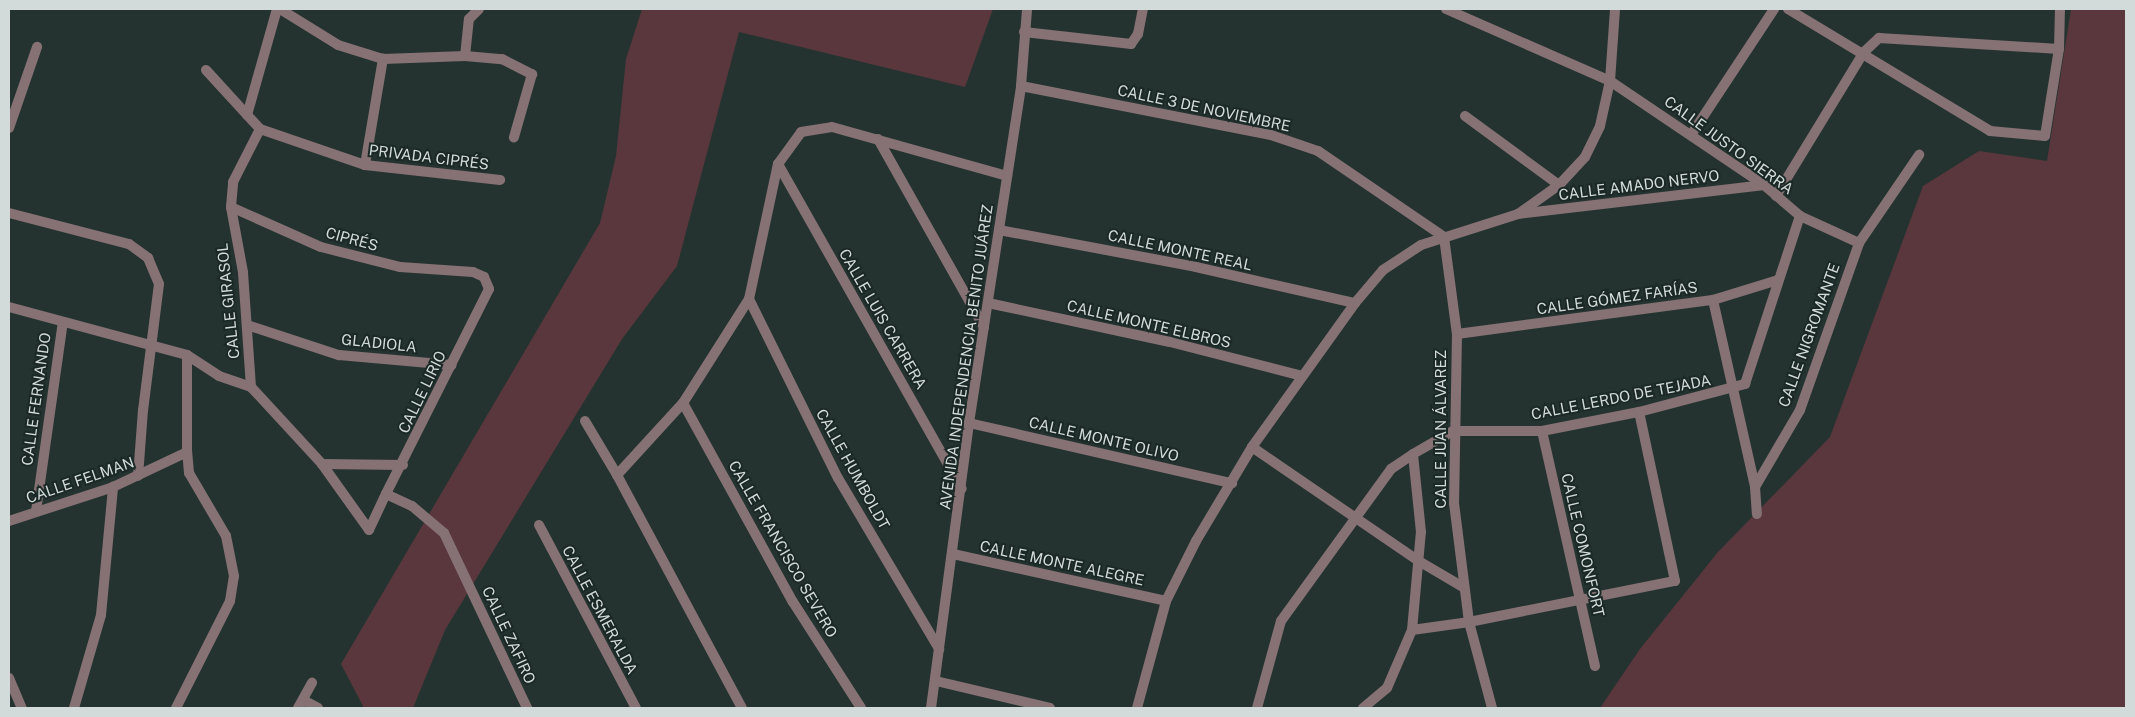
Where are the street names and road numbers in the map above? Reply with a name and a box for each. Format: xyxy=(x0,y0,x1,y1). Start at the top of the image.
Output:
street label: CALLE 3 DE NOVIEMBRE xyxy=(1116,81,1292,135)
street label: CALLE JUSTO SIERRA xyxy=(1661,92,1797,198)
street label: PRIVADA CIPRÉS xyxy=(368,141,490,173)
street label: CALLE AMADO NERVO xyxy=(1558,166,1720,204)
street label: AVENIDA INDEPENDENCIA BENITO JUÁREZ xyxy=(936,203,996,511)
street label: CIPRÉS xyxy=(324,223,380,255)
street label: CALLE MONTE REAL xyxy=(1106,226,1254,274)
street label: CALLE GIRASOL xyxy=(213,242,243,360)
street label: CALLE LUIS CARRERA xyxy=(835,246,931,392)
street label: CALLE NIGROMANTE xyxy=(1775,260,1843,410)
street label: CALLE GÓMEZ FARÍAS xyxy=(1535,278,1699,318)
street label: CALLE MONTE ELBROS xyxy=(1065,296,1233,352)
street label: GLADIOLA xyxy=(340,330,418,356)
street label: CALLE FERNANDO xyxy=(18,331,54,467)
street label: CALLE LIRIO xyxy=(394,348,450,436)
street label: CALLE JUAN ÁLVAREZ xyxy=(1432,350,1450,508)
street label: CALLE LERDO DE TEJADA xyxy=(1530,371,1712,423)
street label: CALLE HUMBOLDT xyxy=(812,406,894,532)
street label: CALLE MONTE OLIVO xyxy=(1027,413,1181,465)
street label: CALLE FELMAN xyxy=(24,453,136,507)
street label: CALLE FRANCISCO SEVERO xyxy=(725,457,841,641)
street label: CALLE COMONFORT xyxy=(1558,471,1608,619)
street label: CALLE MONTE ALEGRE xyxy=(978,537,1146,589)
street label: CALLE ESMERALDA xyxy=(558,543,642,677)
street label: CALLE ZAFIRO xyxy=(479,583,539,687)

